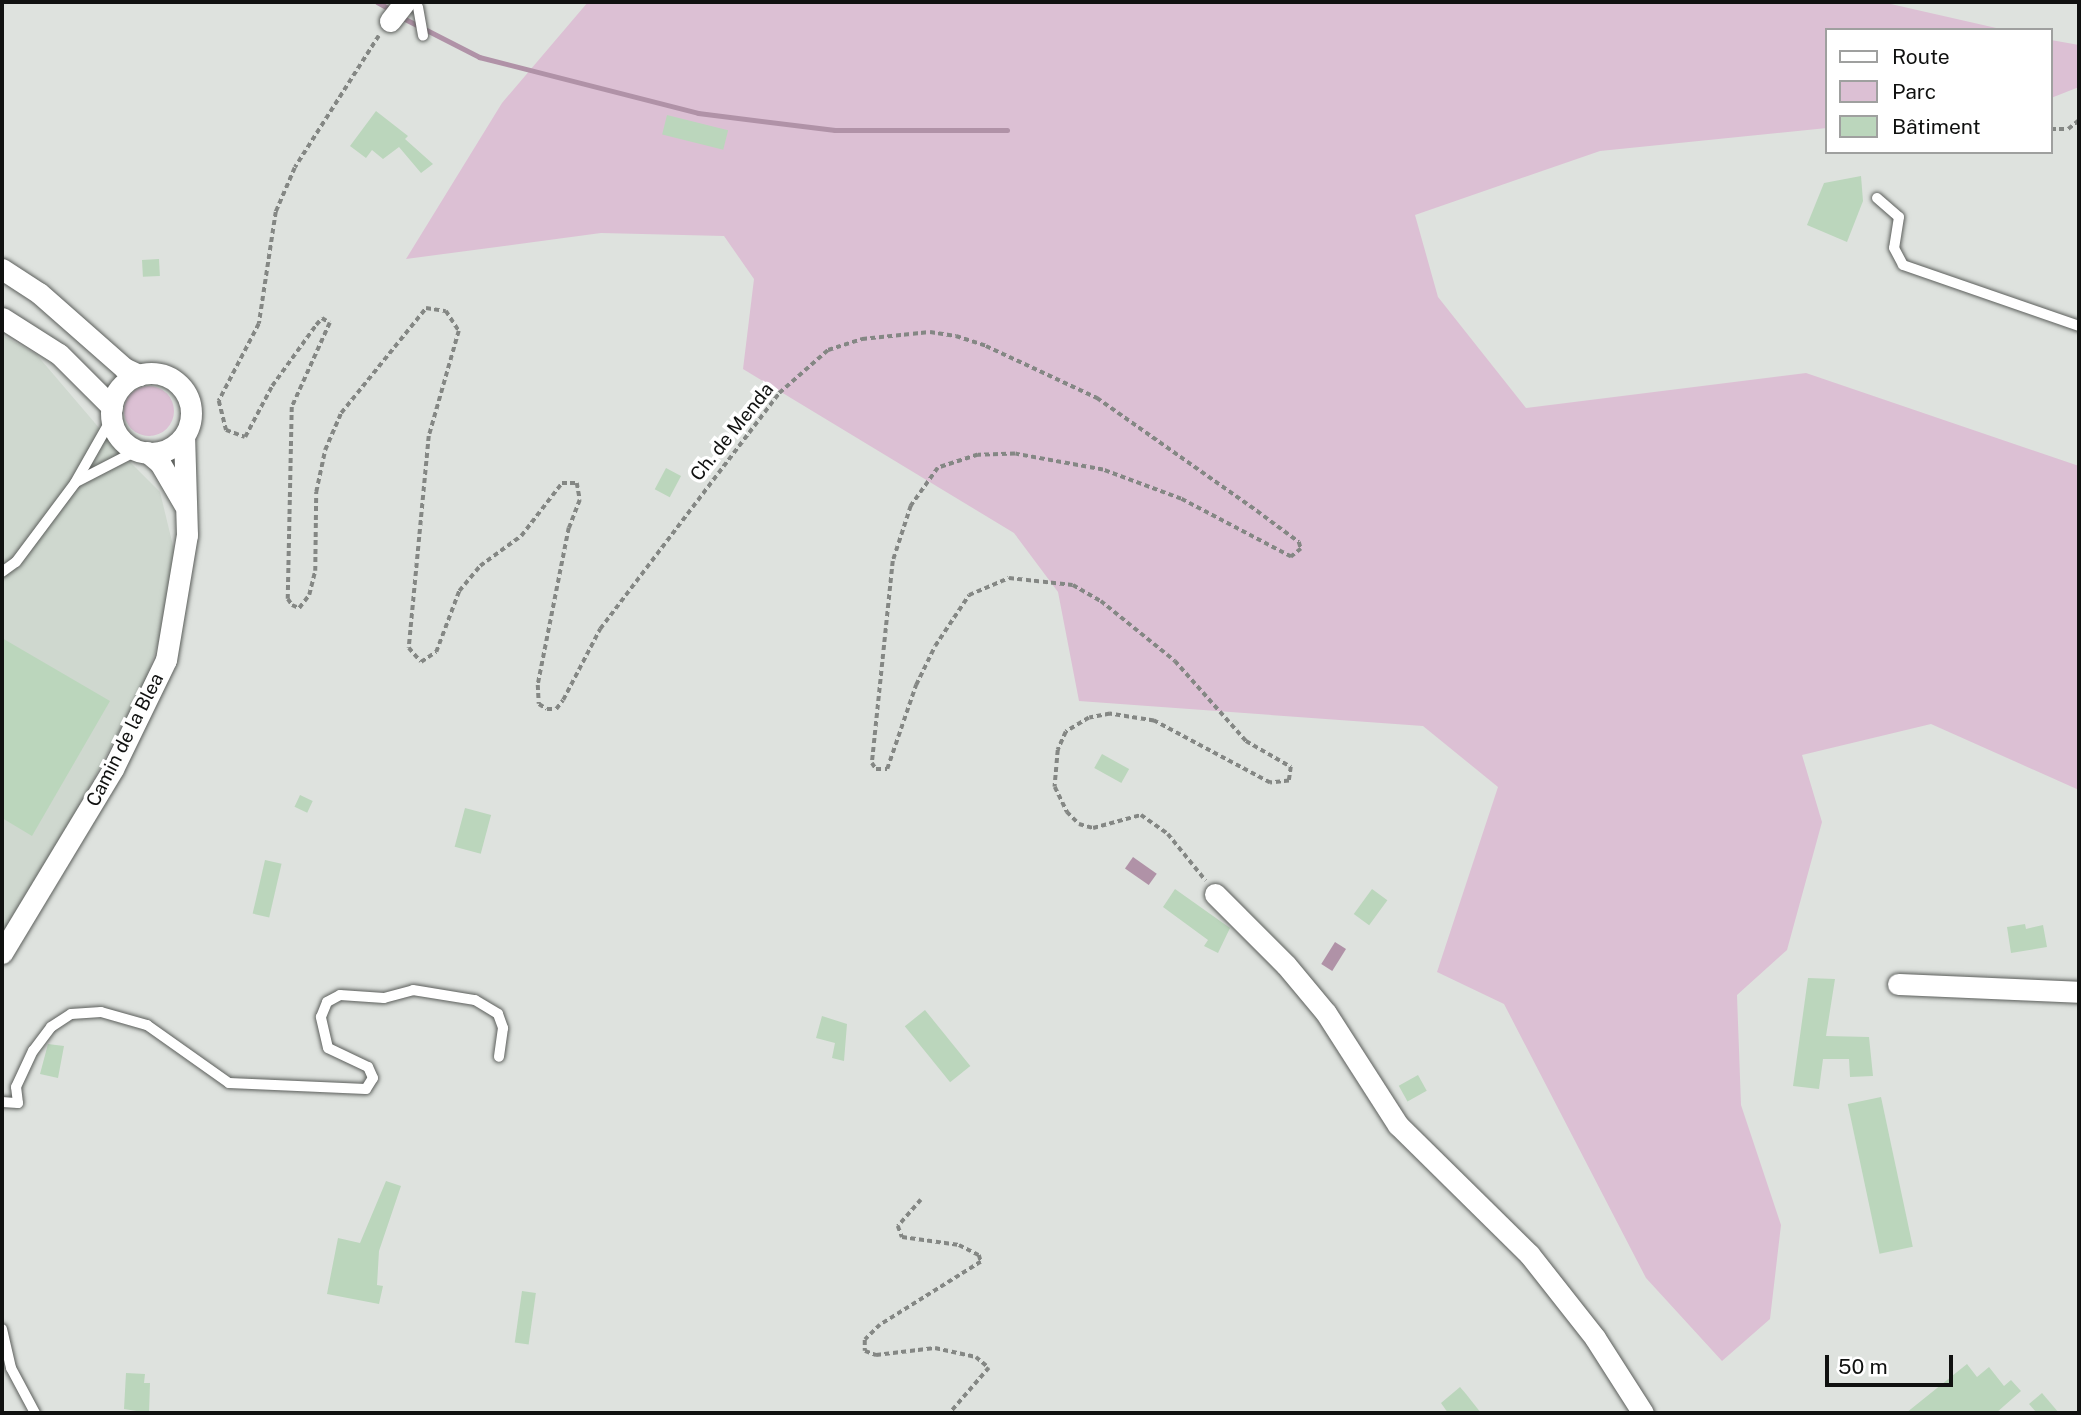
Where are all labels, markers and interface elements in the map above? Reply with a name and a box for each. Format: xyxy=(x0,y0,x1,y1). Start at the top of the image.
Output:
legend xyxy=(1826,28,2053,154)
text: Route xyxy=(1892,44,1950,69)
text: Parc xyxy=(1892,79,1936,104)
text: Bâtiment xyxy=(1892,114,1981,139)
street label: Ch. de Menda xyxy=(685,378,779,486)
street label: Camin de la Blea xyxy=(81,669,169,811)
scale bar xyxy=(1829,1342,1957,1386)
text: 50 m xyxy=(1838,1354,1888,1379)

